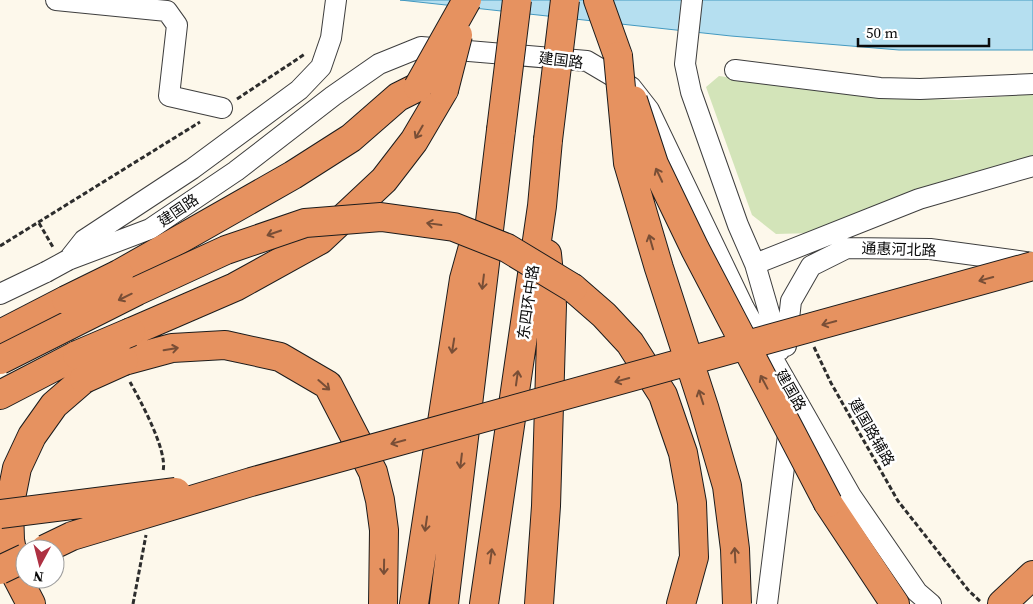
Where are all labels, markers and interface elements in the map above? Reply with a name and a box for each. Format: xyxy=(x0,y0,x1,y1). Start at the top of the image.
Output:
scale bar xyxy=(858,15,989,47)
text: 50 m xyxy=(866,22,898,43)
street label: 建国路 xyxy=(537,47,585,73)
one-way arrow xyxy=(414,125,424,139)
one-way arrow xyxy=(654,168,663,183)
street label: 建国路 xyxy=(153,189,203,231)
one-way arrow xyxy=(427,219,443,229)
one-way arrow xyxy=(267,229,283,238)
one-way arrow xyxy=(646,235,656,251)
street label: 通惠河北路 xyxy=(861,237,937,261)
street label: 东四环中路 xyxy=(512,263,544,341)
one-way arrow xyxy=(478,274,488,290)
one-way arrow xyxy=(978,275,994,285)
one-way arrow xyxy=(118,293,133,302)
one-way arrow xyxy=(822,318,838,328)
one-way arrow xyxy=(448,338,458,354)
one-way arrow xyxy=(163,343,179,353)
street label: 建国路 xyxy=(771,365,811,415)
one-way arrow xyxy=(512,370,522,386)
one-way arrow xyxy=(615,375,631,385)
one-way arrow xyxy=(759,375,768,390)
one-way arrow xyxy=(317,378,330,390)
one-way arrow xyxy=(695,389,705,405)
street label: 建国路辅路 xyxy=(844,394,900,470)
one-way arrow xyxy=(390,437,406,447)
one-way arrow xyxy=(456,453,466,469)
one-way arrow xyxy=(420,515,430,531)
north arrow xyxy=(15,539,65,589)
one-way arrow xyxy=(486,548,496,564)
one-way arrow xyxy=(731,548,740,564)
one-way arrow xyxy=(379,559,388,575)
text: N xyxy=(32,566,45,587)

